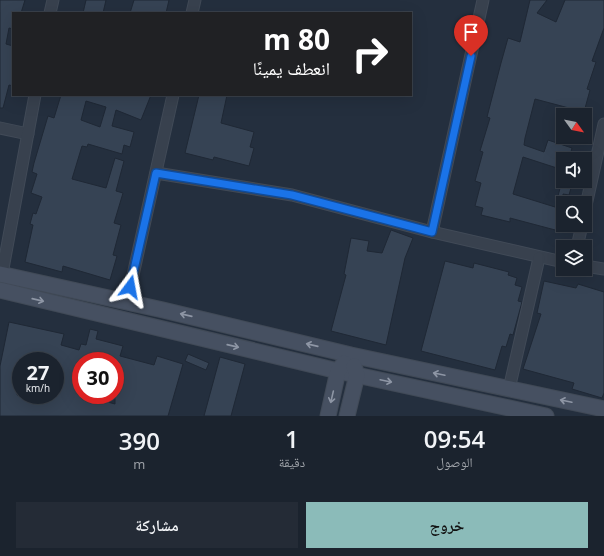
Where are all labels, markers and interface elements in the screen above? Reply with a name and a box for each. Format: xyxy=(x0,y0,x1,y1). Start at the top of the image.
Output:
pin xyxy=(454,15,488,56)
text: 80 m xyxy=(263,20,330,58)
icon: arrive xyxy=(460,21,482,43)
icon: right xyxy=(344,28,396,80)
text: انعطف يمينًا xyxy=(253,56,330,80)
north arrow xyxy=(556,108,592,144)
map controls xyxy=(556,108,592,276)
button: sound xyxy=(556,152,592,188)
button: search xyxy=(556,196,592,232)
button: layers xyxy=(556,240,592,276)
position arrow xyxy=(109,266,151,308)
one-way arrow xyxy=(31,296,44,304)
one-way arrow xyxy=(179,311,192,318)
one-way arrow xyxy=(306,341,319,349)
one-way arrow xyxy=(226,342,239,350)
speed limit sign: 30 xyxy=(72,352,124,404)
text: 27 xyxy=(27,359,49,386)
one-way arrow xyxy=(433,369,446,377)
one-way arrow xyxy=(380,378,393,386)
text: km/h xyxy=(26,381,50,395)
one-way arrow xyxy=(328,390,335,403)
one-way arrow xyxy=(560,397,573,405)
text: 1 xyxy=(285,422,299,455)
text: 09:54 xyxy=(424,422,485,455)
text: 390 xyxy=(119,424,160,457)
text: دقيقة xyxy=(279,453,305,471)
text: الوصول xyxy=(437,453,473,471)
text: m xyxy=(133,455,145,473)
button: مشاركة xyxy=(16,502,298,548)
button: خروج xyxy=(306,502,588,548)

